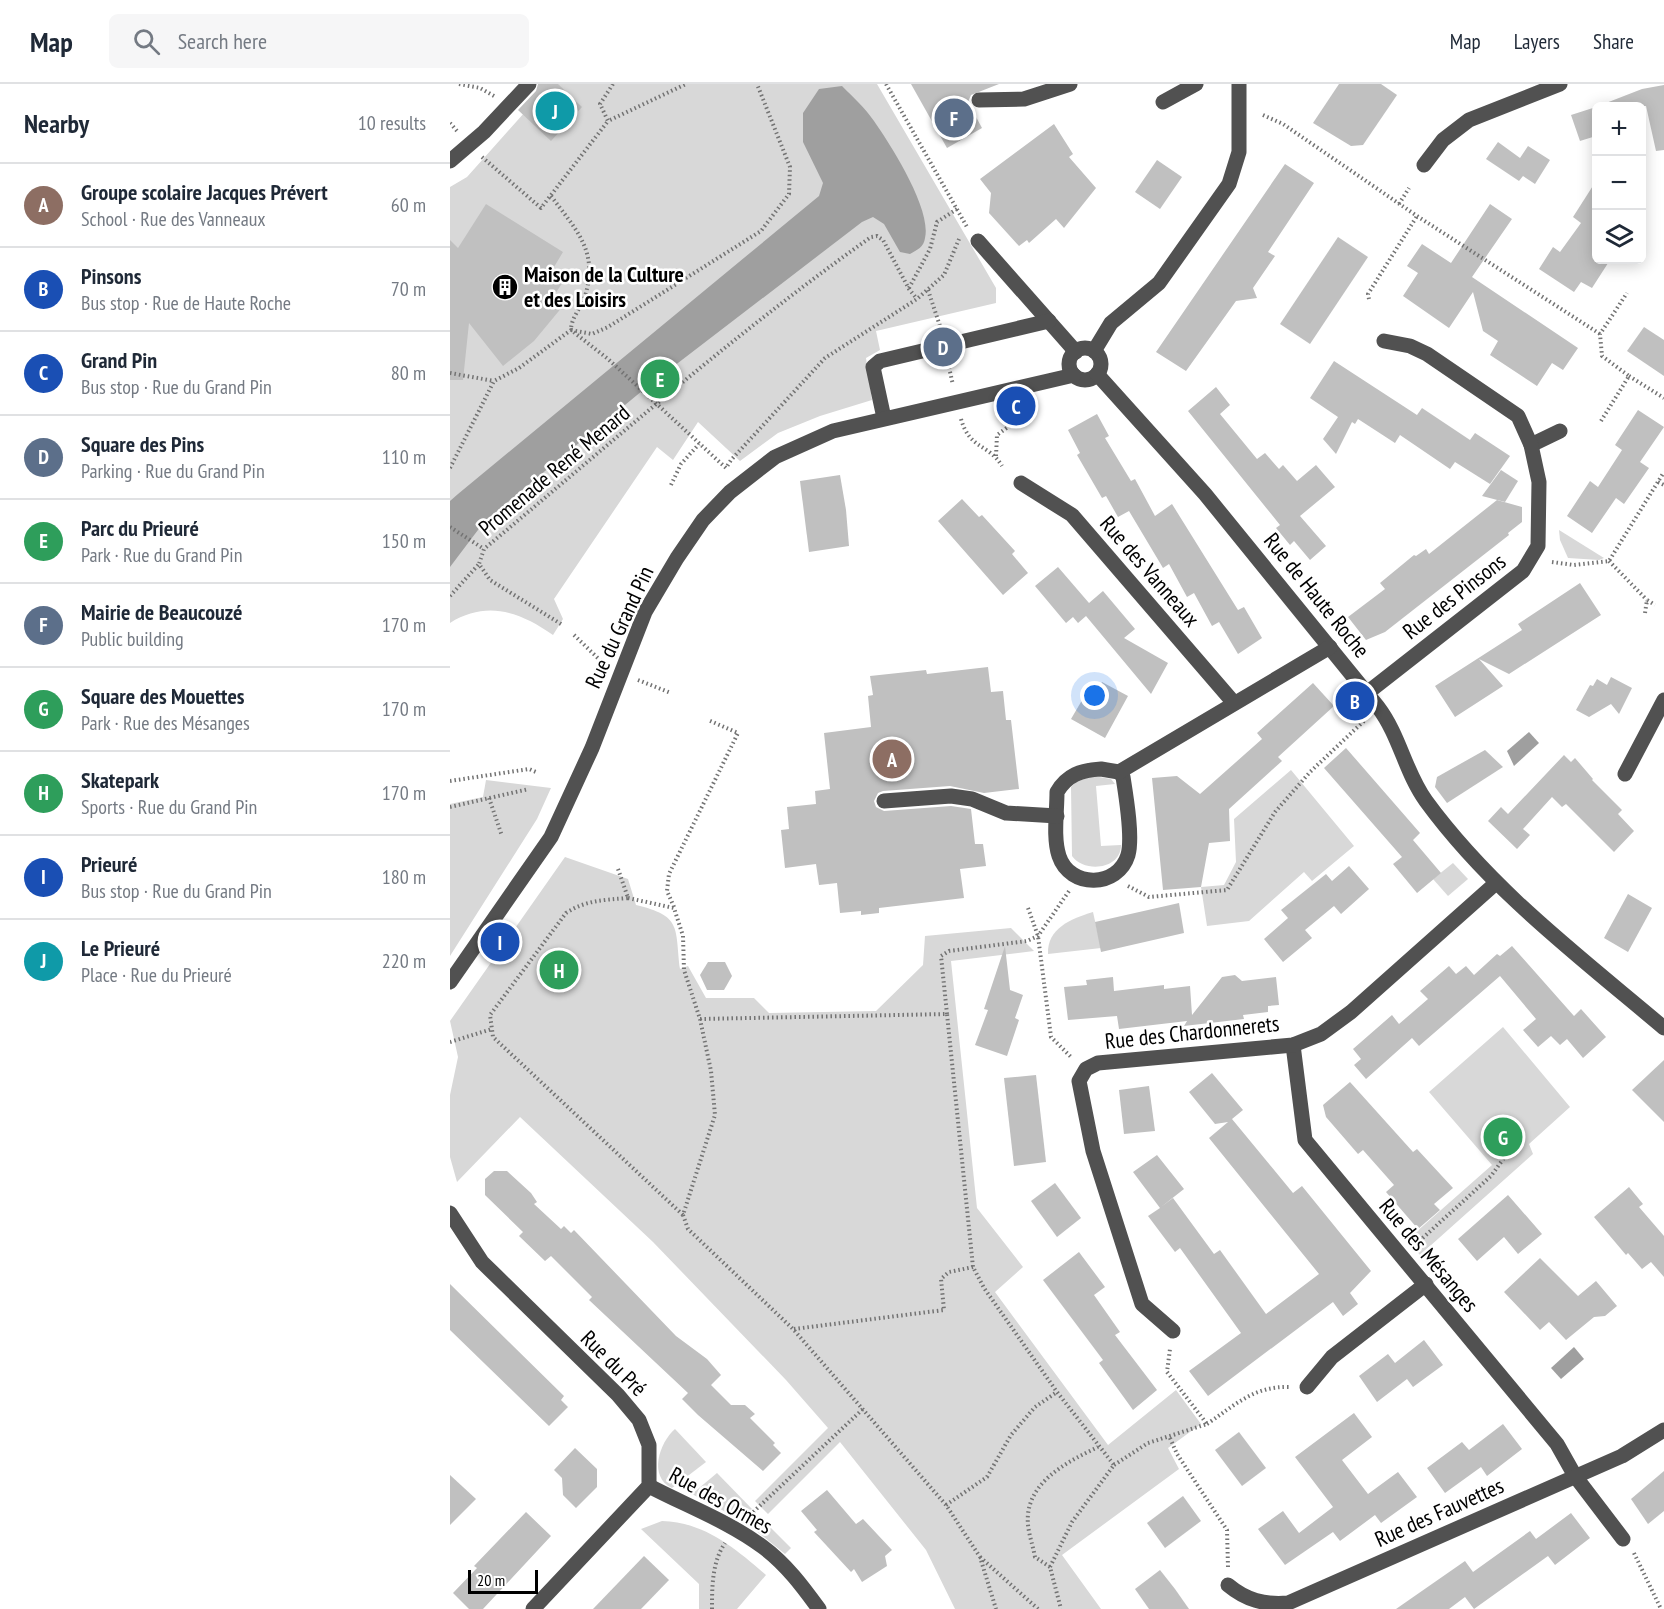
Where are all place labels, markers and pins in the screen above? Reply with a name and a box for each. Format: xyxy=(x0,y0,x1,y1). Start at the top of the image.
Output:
pin: J xyxy=(536,88,574,134)
pin: F xyxy=(934,96,974,141)
place label: Maison de la Culture et des Loisirs xyxy=(524,260,684,313)
building icon: Maison de la Culture et des Loisirs xyxy=(490,272,520,302)
pin: D xyxy=(924,324,962,370)
pin: E xyxy=(640,356,680,402)
pin: C xyxy=(996,384,1036,428)
pin: B xyxy=(1336,678,1374,724)
pin: A xyxy=(872,736,912,782)
pin: I xyxy=(481,920,520,964)
pin: H xyxy=(540,948,578,992)
pin: G xyxy=(1484,1114,1522,1160)

